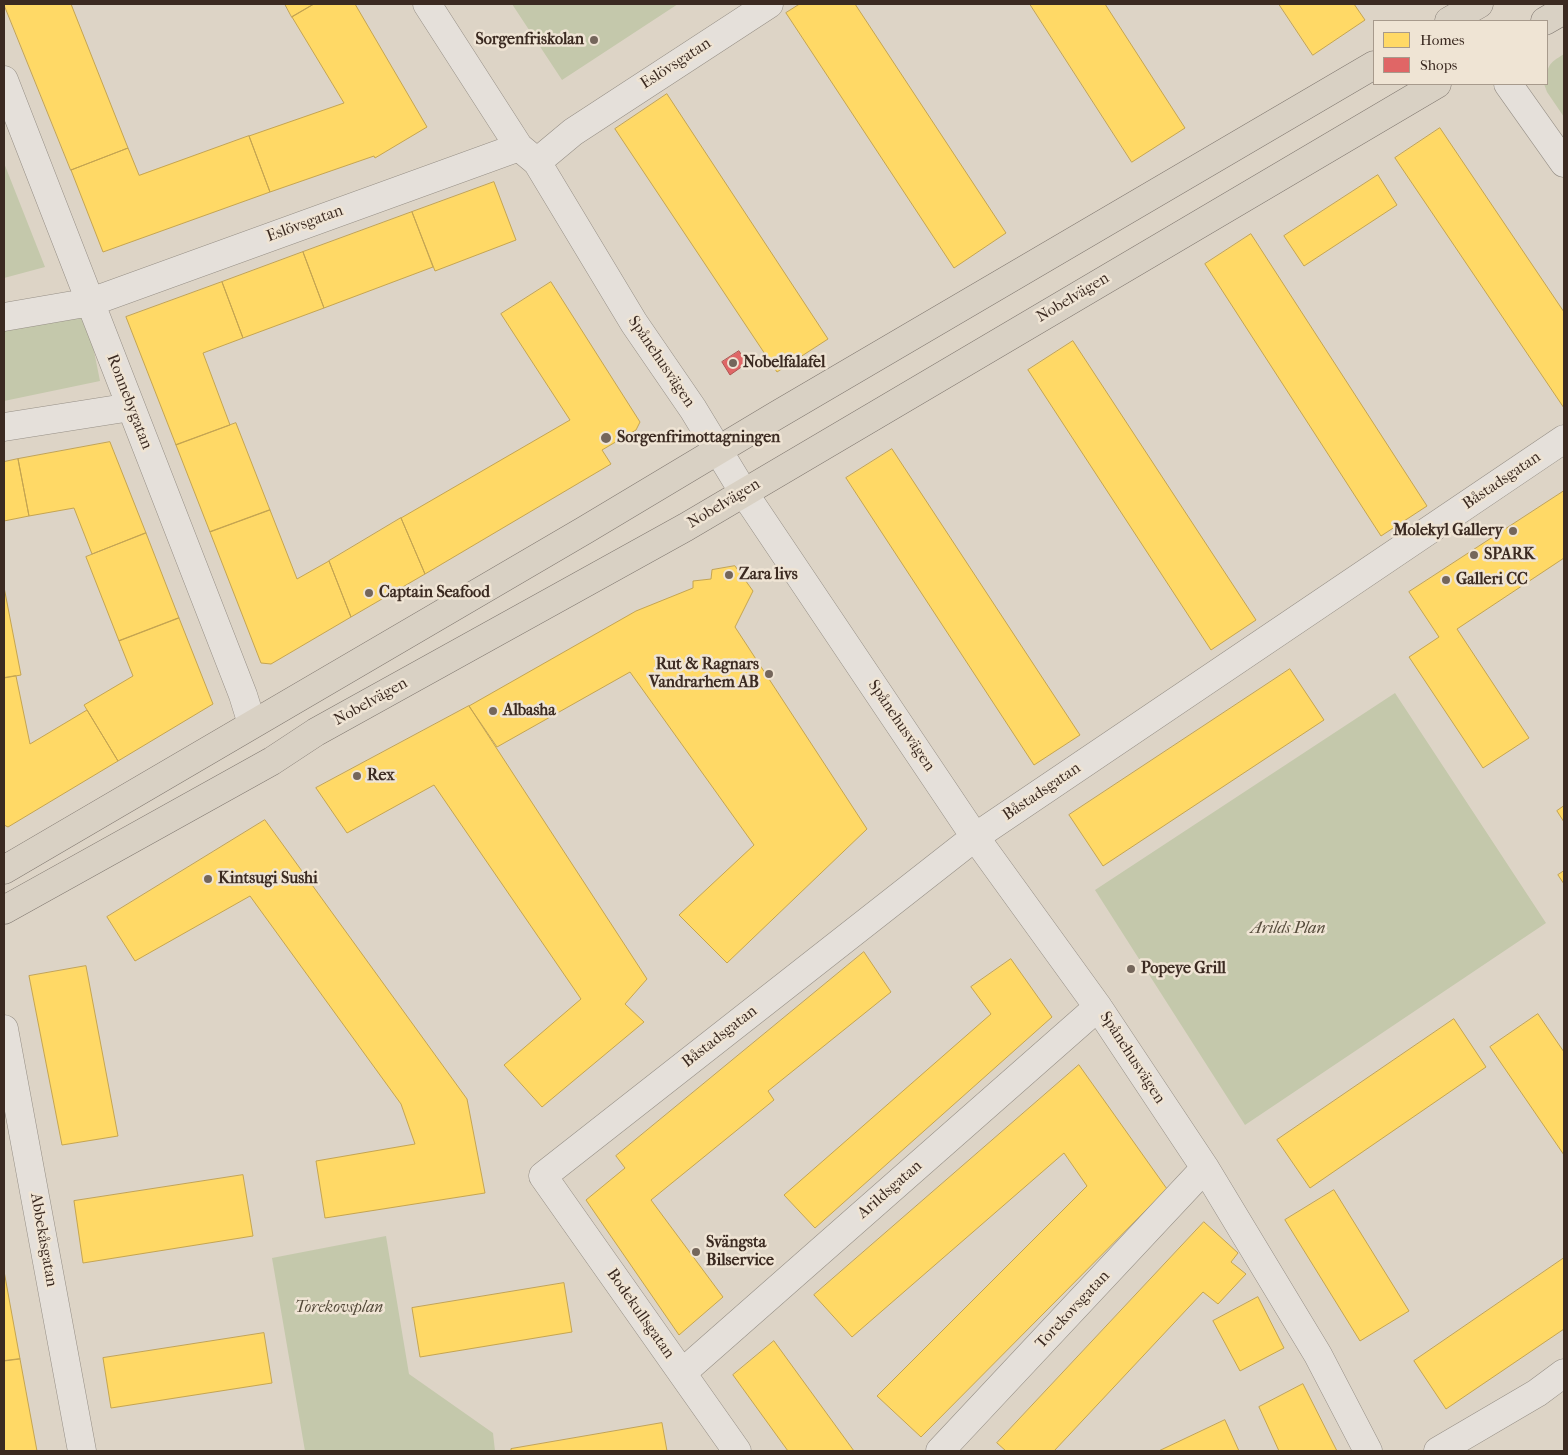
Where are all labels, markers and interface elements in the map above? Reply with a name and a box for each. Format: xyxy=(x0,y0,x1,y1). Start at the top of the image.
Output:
legend xyxy=(1373,20,1548,85)
place label: Sorgenfriskolan xyxy=(475,30,584,50)
text: Homes xyxy=(1420,31,1465,49)
marker: Sorgenfriskolan xyxy=(588,34,600,46)
street label: Eslövsgatan xyxy=(637,34,715,94)
text: Shops xyxy=(1420,56,1457,74)
street label: Eslövsgatan xyxy=(264,201,346,247)
street label: Nobelvägen xyxy=(1033,269,1113,327)
street label: Spånehusvägen xyxy=(623,313,699,411)
street label: Ronnebygatan xyxy=(102,352,156,452)
place label: Nobelfalafel xyxy=(743,353,825,373)
marker: Nobelfalafel xyxy=(727,357,739,369)
place label: Sorgenfrimottagningen xyxy=(617,428,780,448)
marker: Sorgenfrimottagningen xyxy=(599,431,613,445)
street label: Båstadsgatan xyxy=(1459,448,1545,514)
street label: Nobelvägen xyxy=(684,475,764,533)
place label: Molekyl Gallery xyxy=(1393,521,1503,541)
marker: Molekyl Gallery xyxy=(1507,525,1519,537)
place label: SPARK xyxy=(1484,545,1535,565)
marker: SPARK xyxy=(1468,549,1480,561)
place label: Zara livs xyxy=(739,565,798,585)
marker: Zara livs xyxy=(723,569,735,581)
place label: Galleri CC xyxy=(1456,570,1528,590)
marker: Galleri CC xyxy=(1440,574,1452,586)
place label: Captain Seafood xyxy=(379,583,490,603)
marker: Captain Seafood xyxy=(363,587,375,599)
place label: Rut & Ragnars Vandrarhem AB xyxy=(649,655,759,693)
marker: Rut & Ragnars Vandrarhem AB xyxy=(763,668,775,680)
street label: Nobelvägen xyxy=(331,674,411,730)
street label: Spånehusvägen xyxy=(863,677,939,775)
place label: Albasha xyxy=(503,701,556,721)
marker: Albasha xyxy=(487,705,499,717)
street label: Båstadsgatan xyxy=(999,759,1085,825)
place label: Rex xyxy=(367,766,395,786)
marker: Rex xyxy=(351,770,363,782)
place label: Kintsugi Sushi xyxy=(218,869,318,889)
marker: Kintsugi Sushi xyxy=(202,873,214,885)
park label: Arilds Plan xyxy=(1251,919,1325,939)
place label: Popeye Grill xyxy=(1141,959,1226,979)
marker: Popeye Grill xyxy=(1125,963,1137,975)
street label: Båstadsgatan xyxy=(679,1002,761,1072)
street label: Spånehusvägen xyxy=(1095,1008,1169,1108)
street label: Arildsgatan xyxy=(854,1157,926,1223)
street label: Abbekåsgatan xyxy=(25,1192,61,1288)
place label: Svängsta Bilservice xyxy=(706,1233,774,1271)
marker: Svängsta Bilservice xyxy=(690,1246,702,1258)
street label: Bodekullsgatan xyxy=(602,1265,678,1363)
street label: Torekovsgatan xyxy=(1032,1267,1114,1353)
park label: Torekovsplan xyxy=(295,1298,383,1318)

